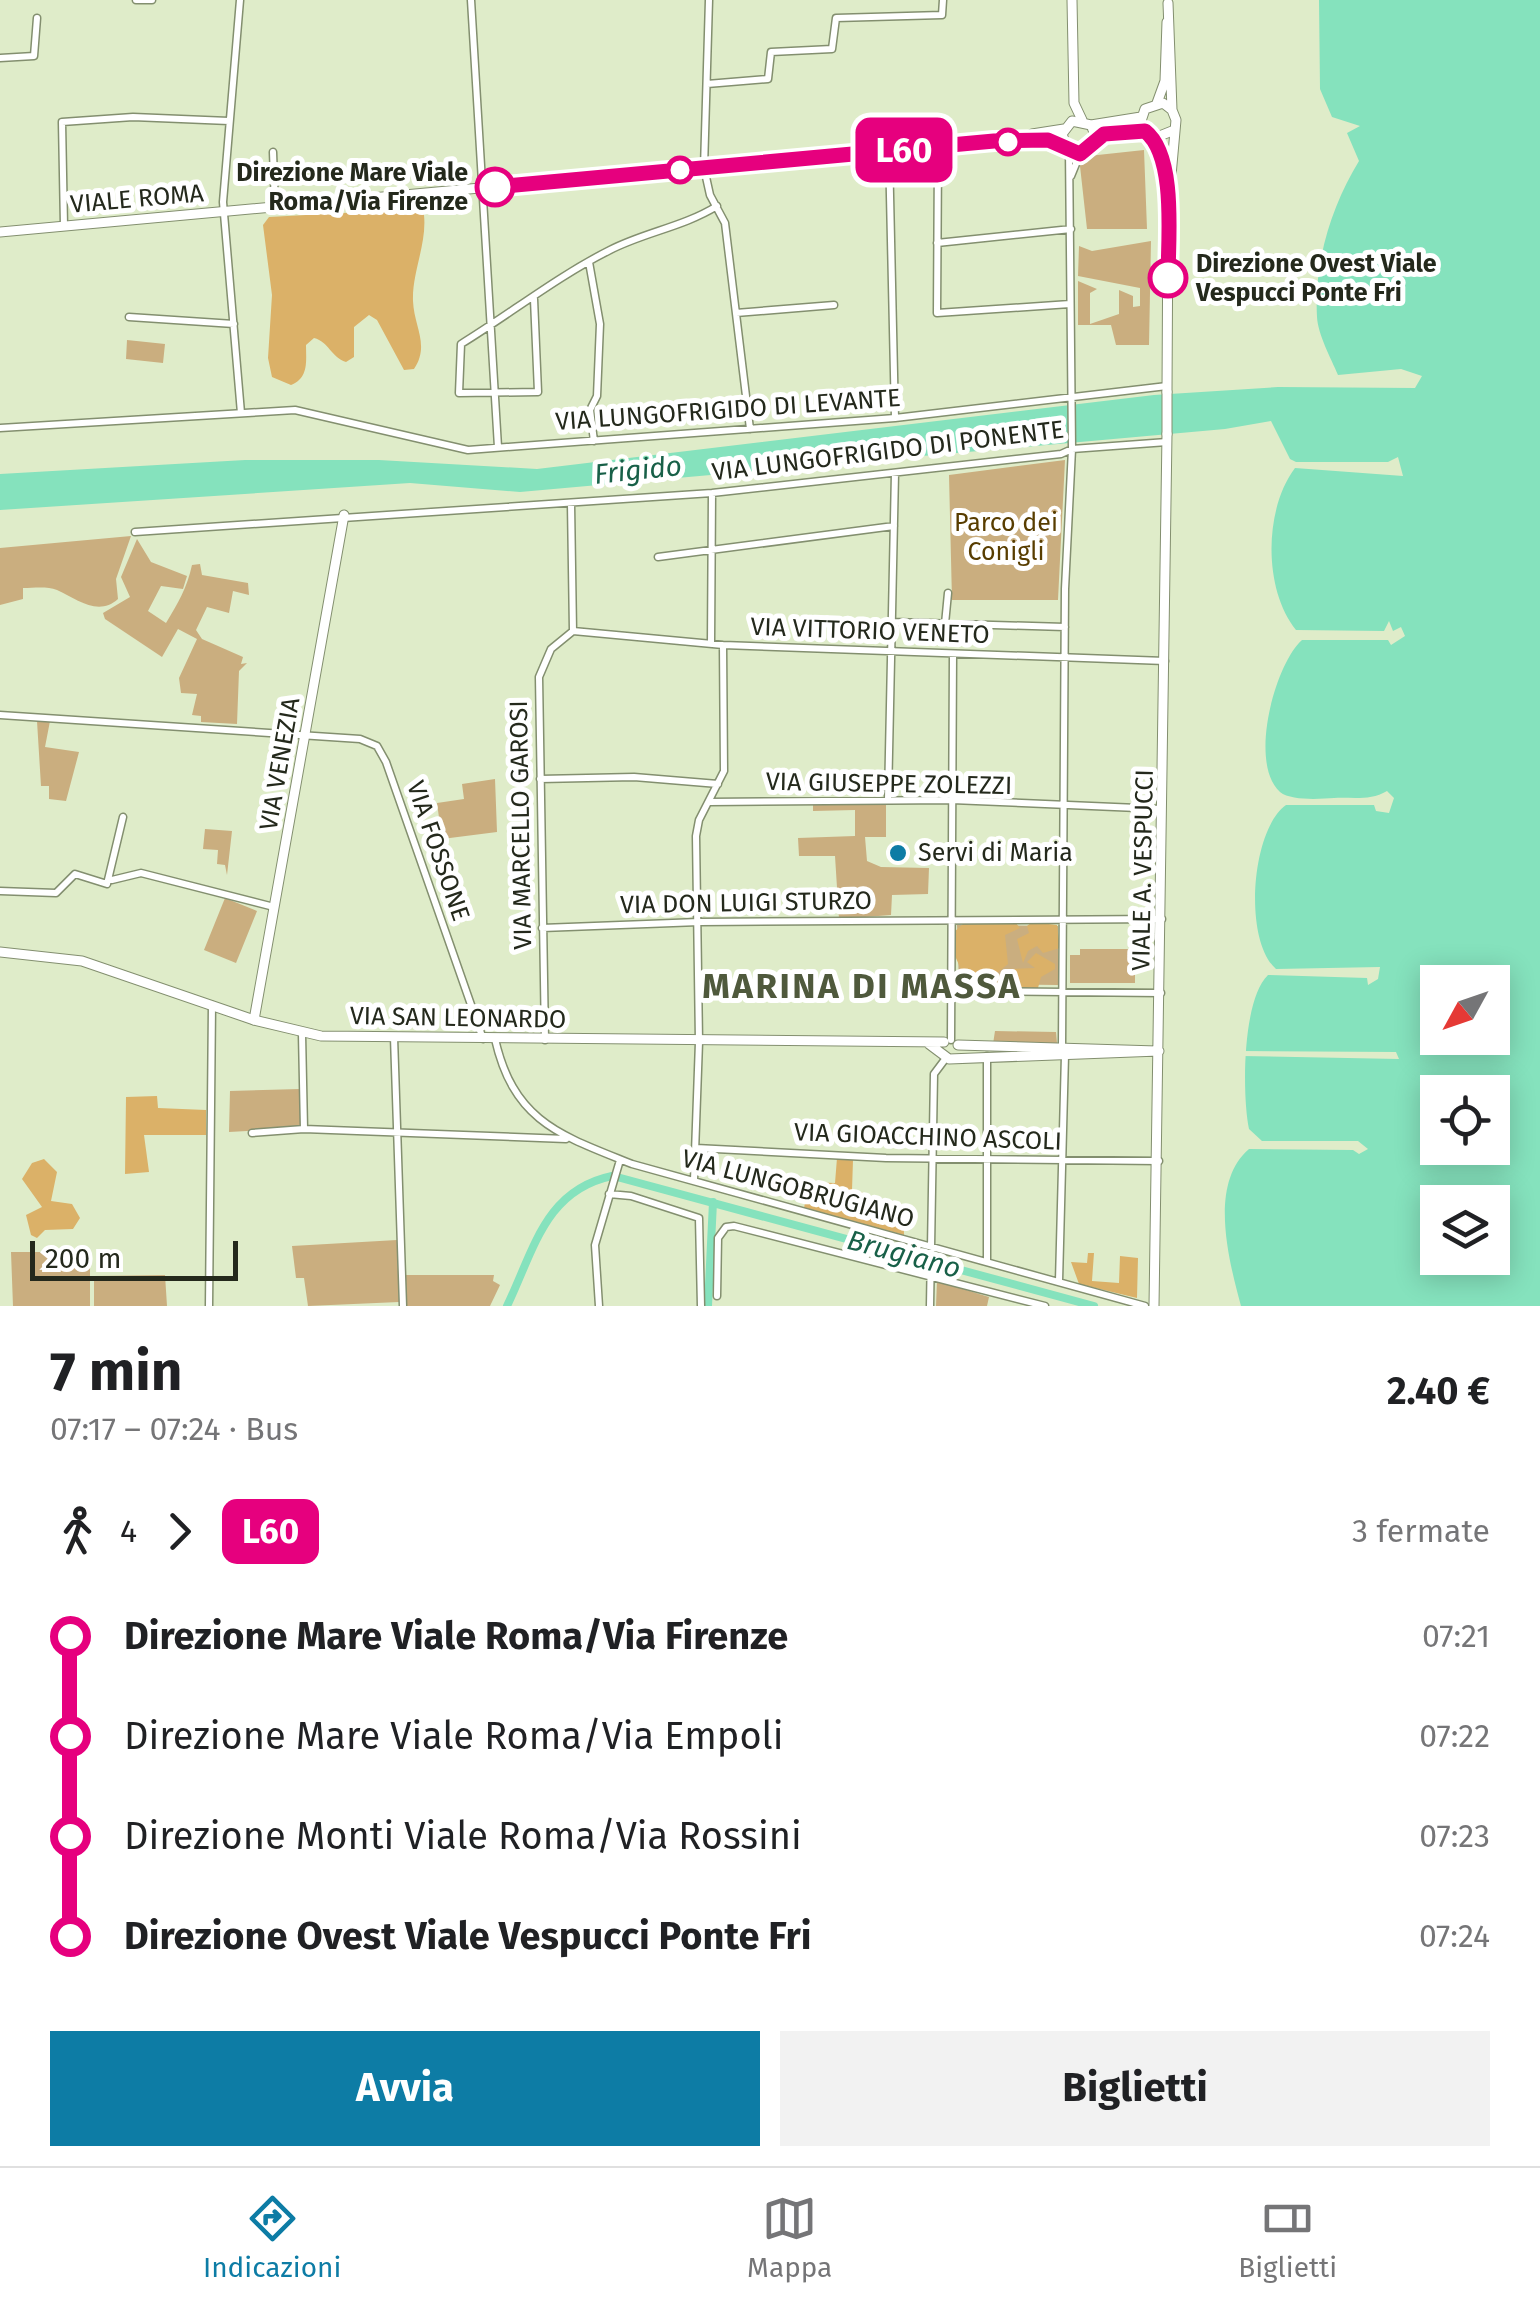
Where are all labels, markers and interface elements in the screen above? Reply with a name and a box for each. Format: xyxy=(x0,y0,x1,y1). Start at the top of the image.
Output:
line badge: L60 xyxy=(846,118,962,182)
text: L60 xyxy=(875,129,933,171)
unlabelled marker xyxy=(995,129,1021,155)
unlabelled marker xyxy=(667,157,693,183)
place label: Direzione Mare Viale Roma/Via Firenze xyxy=(236,158,468,217)
marker: Direzione Mare Viale Roma/Via Firenze xyxy=(476,168,514,206)
street label: VIALE ROMA xyxy=(69,178,206,220)
place label: Direzione Ovest Viale Vespucci Ponte Fri xyxy=(1195,249,1437,308)
marker: Direzione Ovest Viale Vespucci Ponte Fri xyxy=(1149,259,1187,297)
street label: VIA LUNGOFRIGIDO DI LEVANTE xyxy=(554,383,902,437)
street label: VIA LUNGOFRIGIDO DI PONENTE xyxy=(710,415,1066,487)
water label: Frigido xyxy=(593,449,683,491)
park label: Parco dei Conigli xyxy=(954,508,1058,567)
street label: VIA VITTORIO VENETO xyxy=(750,612,990,650)
street label: VIA VENEZIA xyxy=(254,695,307,833)
street label: VIA MARCELLO GAROSI xyxy=(504,700,538,950)
street label: VIA GIUSEPPE ZOLEZZI xyxy=(766,767,1012,801)
street label: VIALE A. VESPUCCI xyxy=(1126,769,1160,971)
street label: VIA FOSSONE xyxy=(400,777,476,925)
place label: Servi di Maria xyxy=(918,838,1073,868)
marker: Servi di Maria xyxy=(887,842,909,864)
street label: VIA DON LUIGI STURZO xyxy=(620,886,872,920)
district label: MARINA DI MASSA xyxy=(702,965,1022,1007)
north arrow xyxy=(1420,965,1510,1055)
map controls xyxy=(1420,965,1510,1275)
street label: VIA SAN LEONARDO xyxy=(349,1001,567,1035)
button: locate xyxy=(1420,1075,1510,1165)
street label: VIA GIOACCHINO ASCOLI xyxy=(794,1117,1062,1157)
street label: VIA LUNGOBRUGIANO xyxy=(679,1144,917,1234)
button: layers xyxy=(1420,1185,1510,1275)
water label: Brugiano xyxy=(844,1223,964,1285)
scale bar xyxy=(30,1236,238,1280)
text: 200 m xyxy=(45,1242,122,1275)
text: 7 min xyxy=(50,1339,183,1405)
text: 2.40 € xyxy=(1387,1368,1490,1414)
text: 07:17 – 07:24 · Bus xyxy=(50,1410,298,1448)
icon: walk xyxy=(50,1504,105,1559)
icon: forward xyxy=(152,1504,207,1559)
text: L60 xyxy=(242,1510,299,1552)
text: 4 xyxy=(120,1512,137,1550)
text: 3 fermate xyxy=(1352,1512,1490,1550)
text: Direzione Mare Viale Roma/Via Firenze xyxy=(124,1613,788,1659)
text: 07:21 xyxy=(1422,1617,1490,1655)
text: Direzione Mare Viale Roma/Via Empoli xyxy=(124,1713,783,1759)
text: 07:22 xyxy=(1419,1717,1490,1755)
text: Direzione Monti Viale Roma/Via Rossini xyxy=(124,1813,802,1859)
text: 07:23 xyxy=(1419,1817,1490,1855)
text: Direzione Ovest Viale Vespucci Ponte Fri xyxy=(124,1913,812,1959)
text: 07:24 xyxy=(1419,1917,1490,1955)
button: Avvia xyxy=(50,2031,760,2146)
button: Biglietti xyxy=(780,2031,1490,2146)
tab: Indicazioni xyxy=(203,2191,341,2284)
tab: Mappa xyxy=(747,2191,832,2284)
tab: Biglietti xyxy=(1238,2191,1337,2284)

